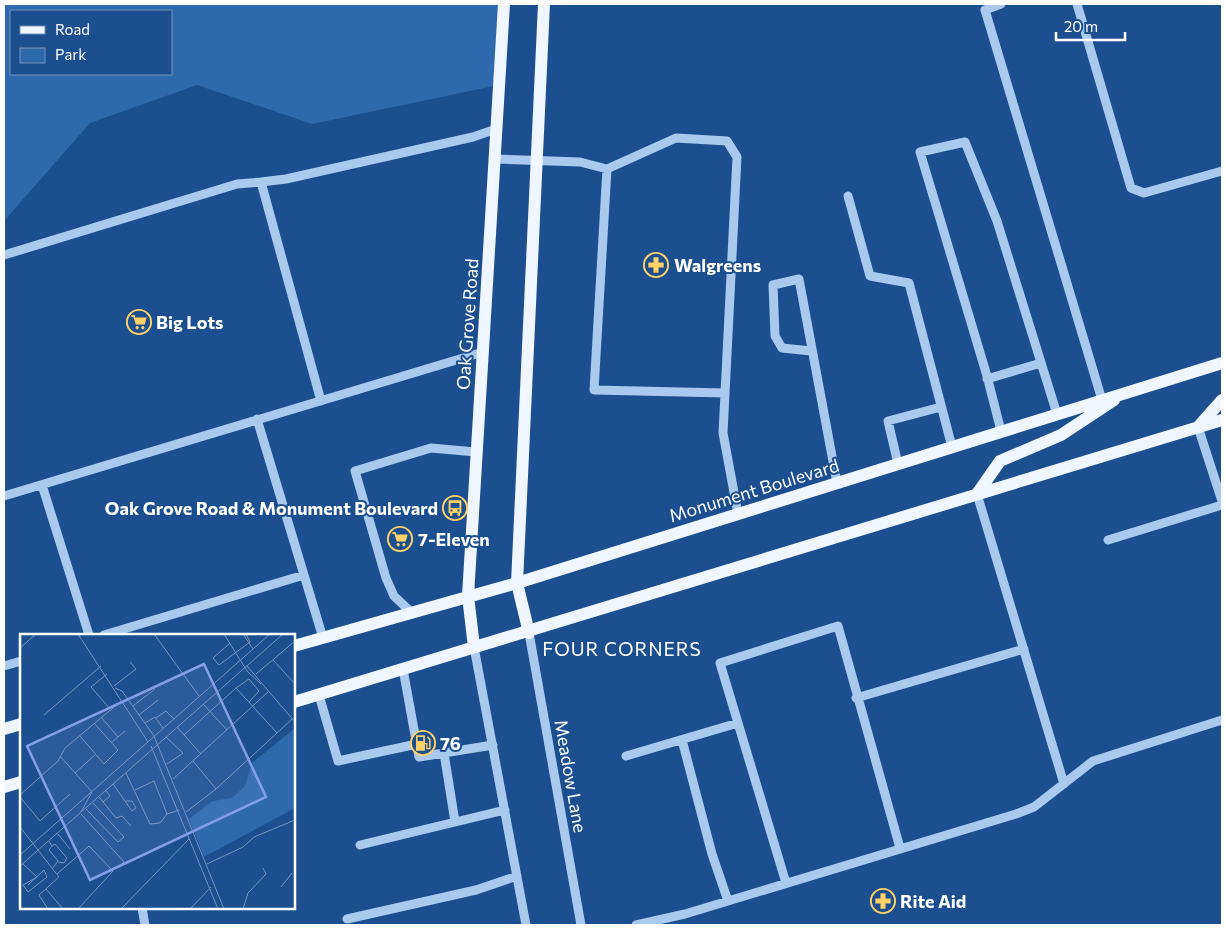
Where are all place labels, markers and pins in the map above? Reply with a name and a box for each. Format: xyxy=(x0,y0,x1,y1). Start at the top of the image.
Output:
pharmacy icon: Walgreens xyxy=(643,252,669,278)
place label: Walgreens xyxy=(674,254,761,276)
supermarket icon: Big Lots xyxy=(126,309,152,335)
place label: Big Lots xyxy=(156,311,223,333)
bus stop icon: Oak Grove Road & Monument Boulevard xyxy=(442,495,468,521)
place label: Oak Grove Road & Monument Boulevard xyxy=(105,497,438,519)
supermarket icon: 7-Eleven xyxy=(387,526,413,552)
place label: 7-Eleven xyxy=(418,528,490,550)
fuel station icon: 76 xyxy=(410,730,436,756)
place label: 76 xyxy=(440,732,461,754)
pharmacy icon: Rite Aid xyxy=(870,888,896,914)
place label: Rite Aid xyxy=(900,890,966,912)

